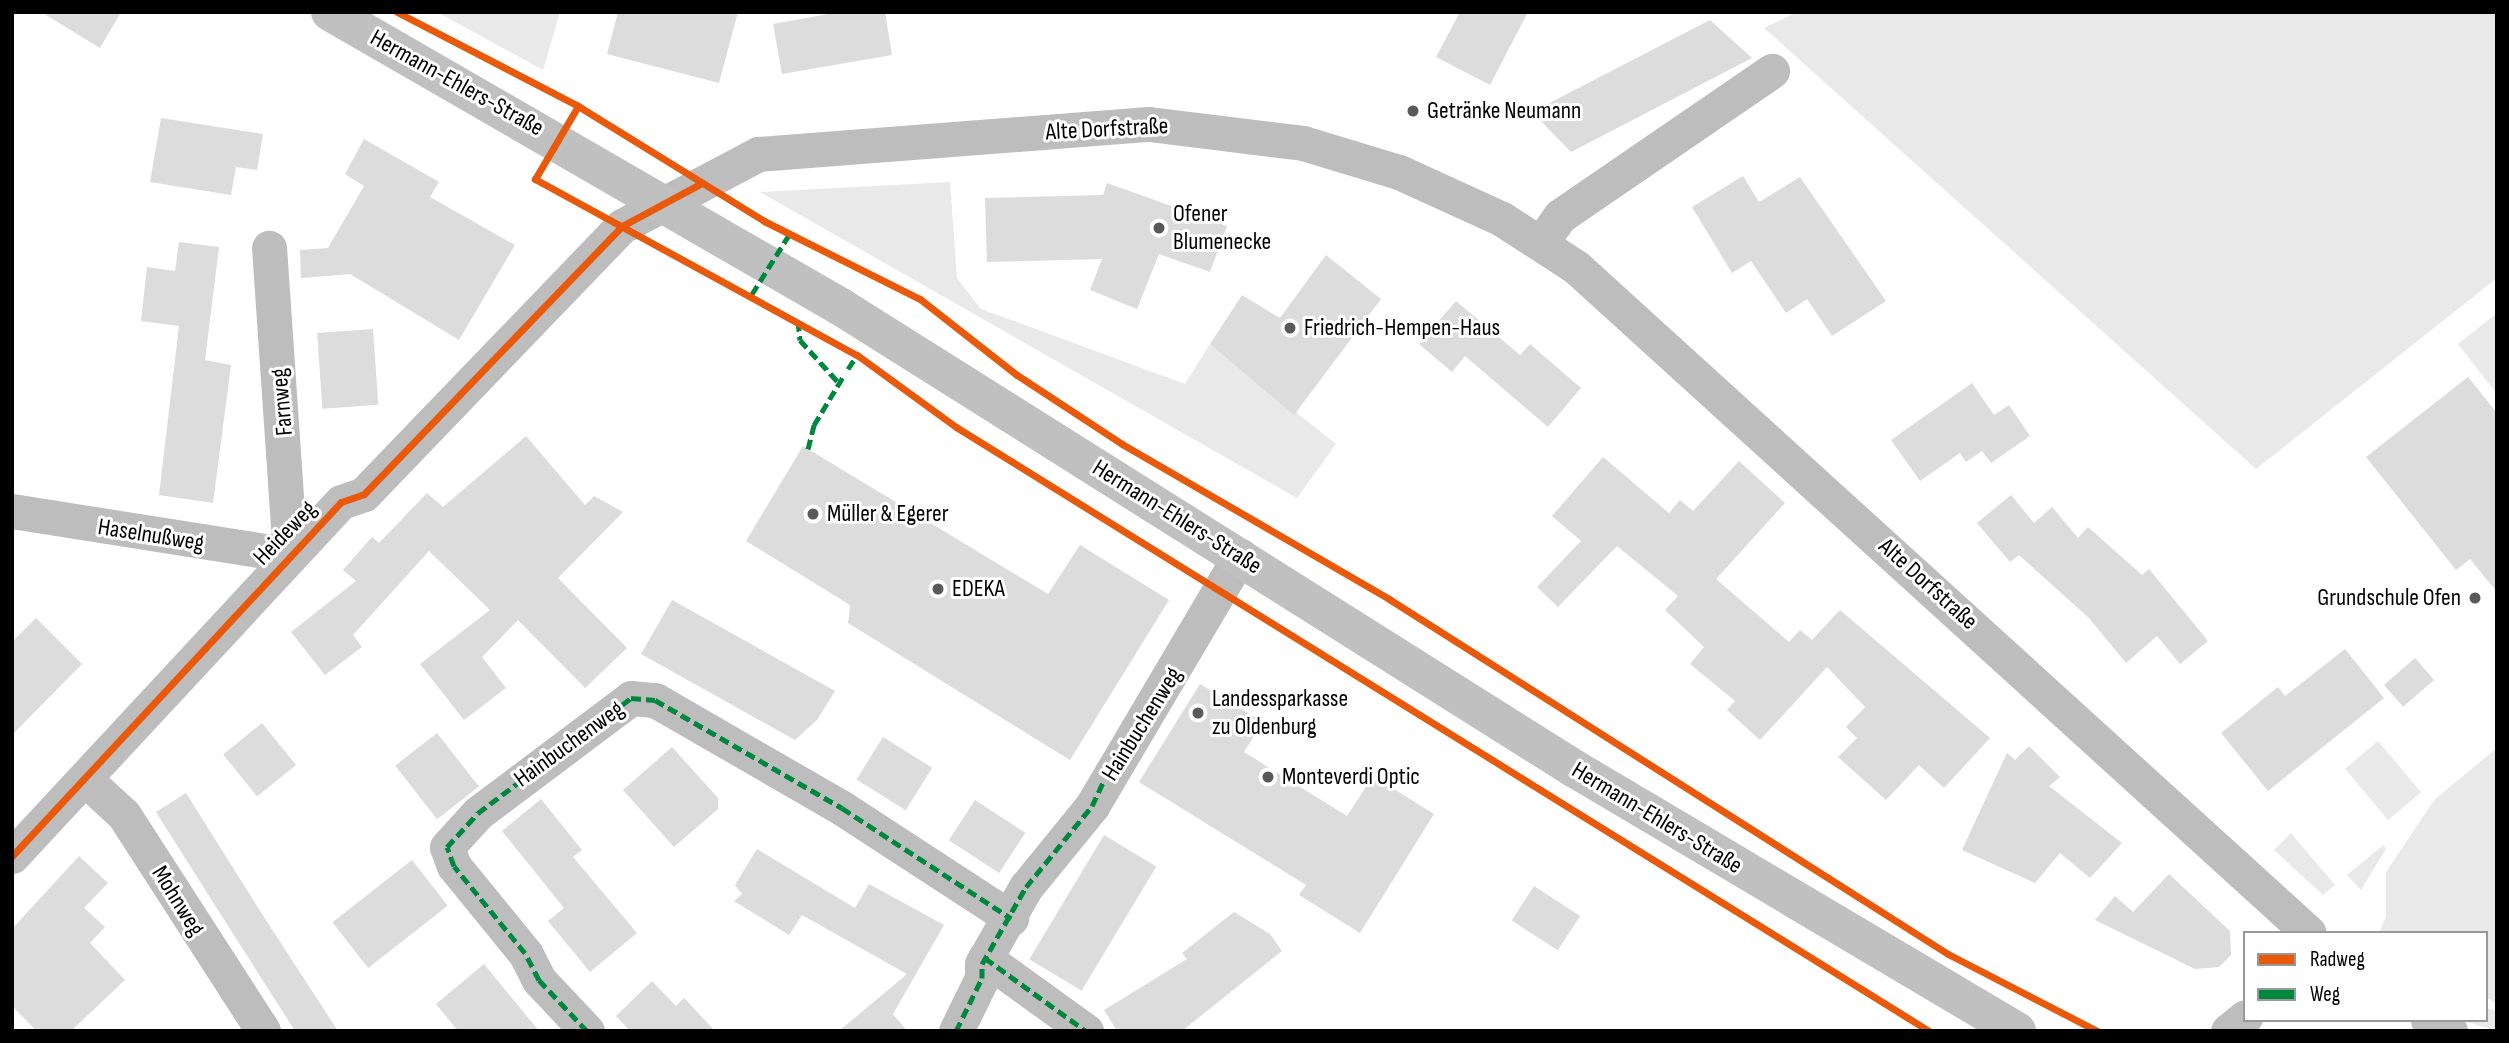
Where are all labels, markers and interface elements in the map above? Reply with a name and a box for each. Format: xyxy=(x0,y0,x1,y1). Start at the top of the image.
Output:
street label: Hermann-Ehlers-Straße xyxy=(365,23,549,143)
place label: Getränke Neumann xyxy=(1427,97,1581,125)
marker: Getränke Neumann xyxy=(1405,103,1421,119)
street label: Alte Dorfstraße xyxy=(1045,111,1169,147)
place label: Ofener Blumenecke xyxy=(1173,200,1271,256)
marker: Ofener Blumenecke xyxy=(1151,220,1167,236)
place label: Friedrich-Hempen-Haus xyxy=(1304,314,1500,342)
marker: Friedrich-Hempen-Haus xyxy=(1282,320,1298,336)
street label: Farnweg xyxy=(265,367,299,437)
street label: Hermann-Ehlers-Straße xyxy=(1087,453,1267,581)
street label: Heideweg xyxy=(247,495,323,571)
place label: Müller & Egerer xyxy=(827,500,949,528)
marker: Müller & Egerer xyxy=(805,506,821,522)
street label: Haselnußweg xyxy=(96,512,206,558)
street label: Alte Dorfstraße xyxy=(1873,532,1983,636)
place label: EDEKA xyxy=(952,575,1005,603)
marker: EDEKA xyxy=(930,581,946,597)
place label: Grundschule Ofen xyxy=(2317,584,2461,612)
marker: Grundschule Ofen xyxy=(2467,590,2483,606)
street label: Hainbuchenweg xyxy=(1096,662,1188,786)
place label: Landessparkasse zu Oldenburg xyxy=(1212,685,1348,741)
street label: Hainbuchenweg xyxy=(509,695,629,793)
marker: Landessparkasse zu Oldenburg xyxy=(1190,705,1206,721)
street label: Hermann-Ehlers-Straße xyxy=(1567,756,1747,880)
place label: Monteverdi Optic xyxy=(1282,763,1420,791)
marker: Monteverdi Optic xyxy=(1260,769,1276,785)
street label: Mohnweg xyxy=(145,861,211,941)
legend xyxy=(2243,931,2488,1022)
text: Radweg xyxy=(2310,947,2365,972)
text: Weg xyxy=(2310,982,2340,1007)

